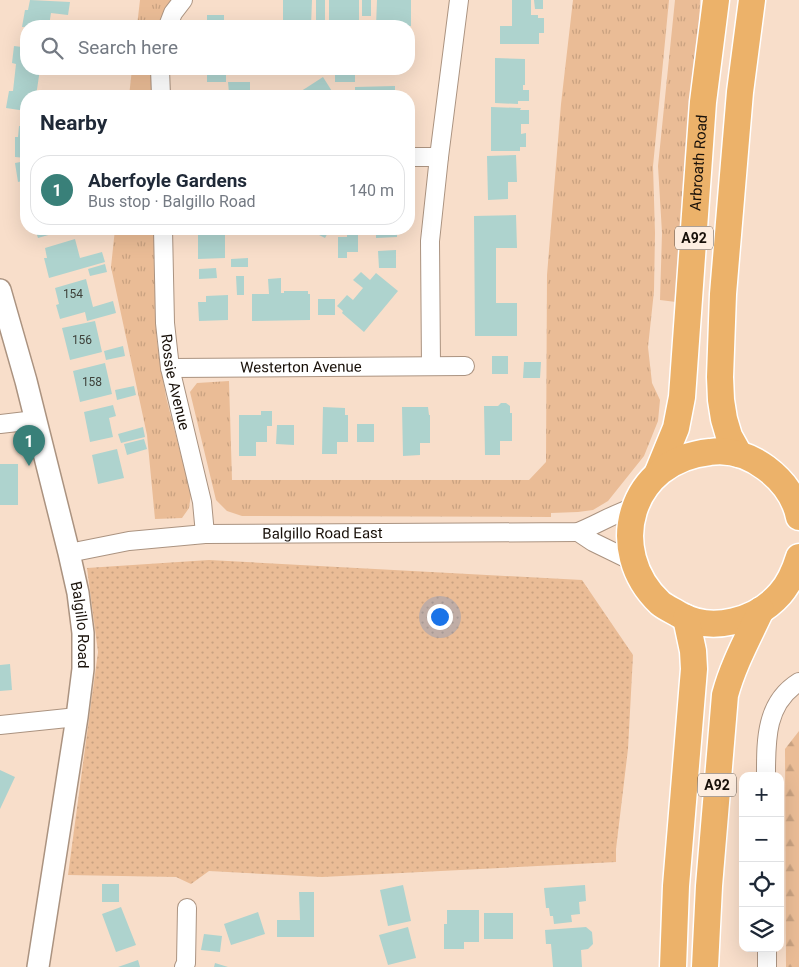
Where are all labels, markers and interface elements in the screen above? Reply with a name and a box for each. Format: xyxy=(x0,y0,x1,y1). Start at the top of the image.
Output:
search box xyxy=(20,20,415,75)
icon: search xyxy=(38,34,66,62)
text: Search here xyxy=(78,36,178,59)
text: Nearby xyxy=(40,111,107,135)
street label: Arbroath Road xyxy=(686,114,711,211)
text: Aberfoyle Gardens xyxy=(88,169,247,192)
text: 1 xyxy=(52,181,62,200)
text: 140 m xyxy=(349,181,394,200)
text: Bus stop · Balgillo Road xyxy=(88,192,256,211)
road number: A92 xyxy=(675,227,713,250)
house number: 154 xyxy=(63,287,83,301)
house number: 156 xyxy=(72,333,92,347)
street label: Rossie Avenue xyxy=(157,333,194,432)
street label: Westerton Avenue xyxy=(240,358,362,377)
house number: 158 xyxy=(82,375,102,389)
pin: 1 xyxy=(13,425,45,466)
street label: Balgillo Road East xyxy=(262,524,383,543)
street label: Balgillo Road xyxy=(67,580,92,668)
your location xyxy=(427,604,453,630)
map controls xyxy=(739,772,784,952)
button: + xyxy=(739,772,784,817)
road number: A92 xyxy=(698,774,736,796)
button: − xyxy=(739,817,784,862)
button: locate xyxy=(739,862,784,907)
button: layers xyxy=(739,907,784,952)

